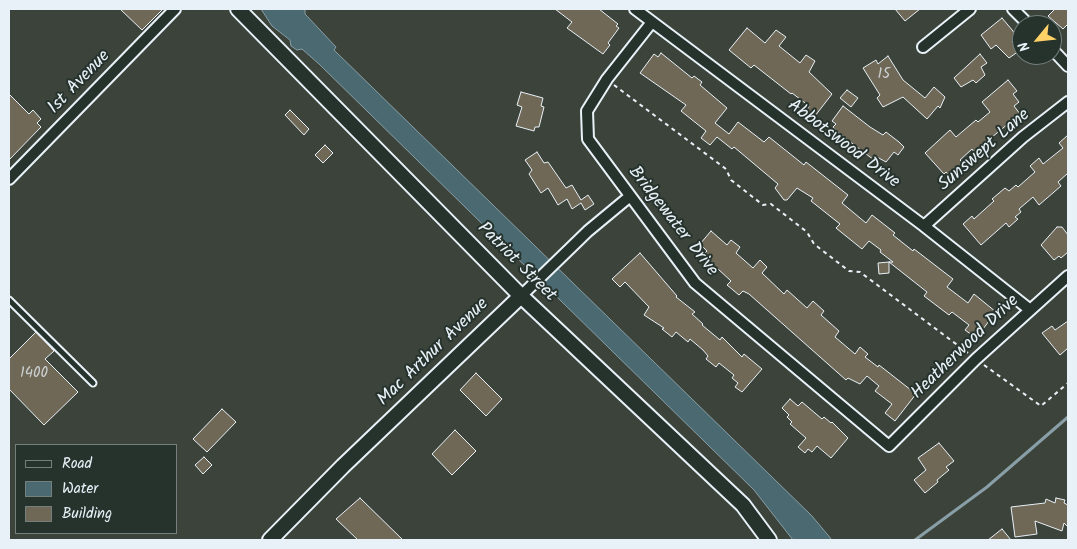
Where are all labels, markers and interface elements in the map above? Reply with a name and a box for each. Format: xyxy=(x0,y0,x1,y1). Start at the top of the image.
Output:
north arrow xyxy=(1012,15,1062,65)
text: N xyxy=(1013,38,1036,56)
street label: 1st Avenue xyxy=(44,47,116,119)
house number: 15 xyxy=(878,66,890,84)
street label: Abbotswood Drive xyxy=(783,96,903,194)
street label: Sunswept Lane xyxy=(935,105,1035,197)
street label: Bridgewater Drive xyxy=(622,163,722,281)
street label: Patriot Street xyxy=(472,219,560,307)
street label: Heatherwood Drive xyxy=(908,291,1024,405)
street label: Mac Arthur Avenue xyxy=(374,294,494,412)
house number: 1400 xyxy=(20,365,48,383)
legend xyxy=(15,444,178,534)
text: Road xyxy=(62,452,92,476)
text: Water xyxy=(62,477,98,501)
text: Building xyxy=(62,502,112,526)

